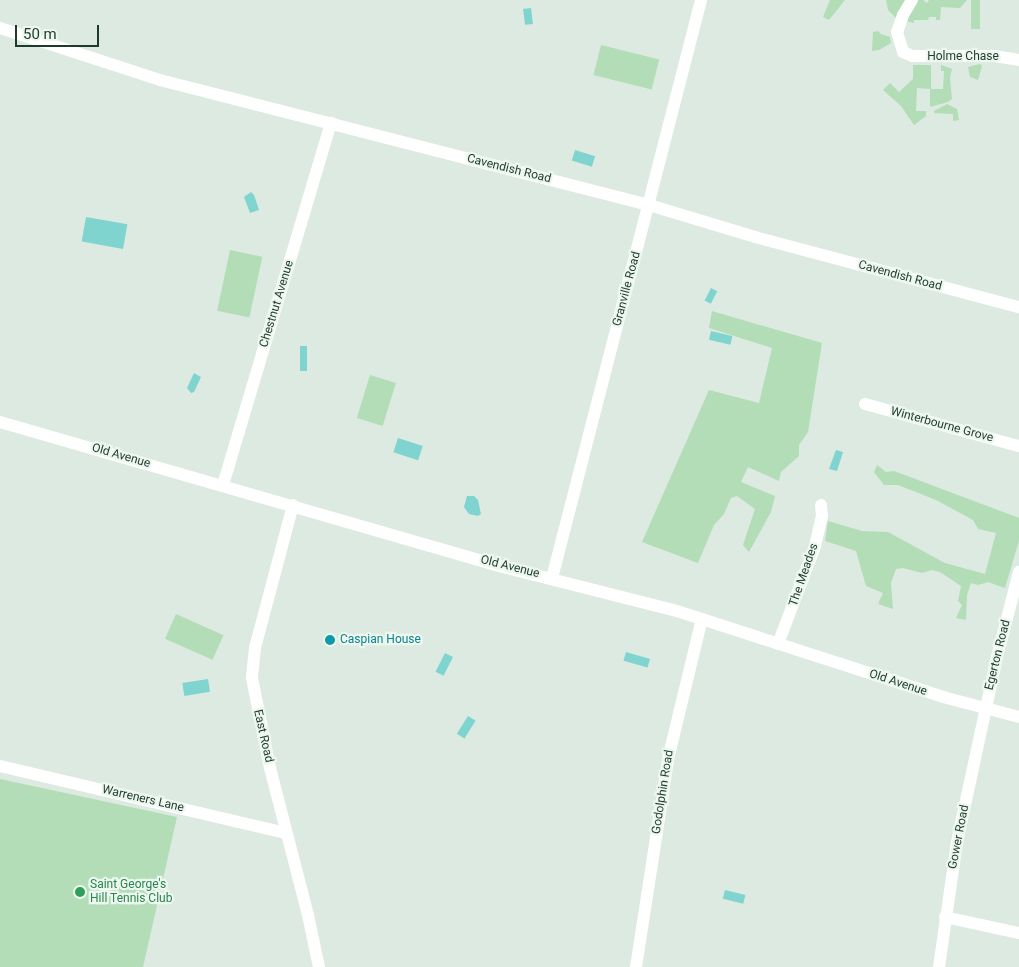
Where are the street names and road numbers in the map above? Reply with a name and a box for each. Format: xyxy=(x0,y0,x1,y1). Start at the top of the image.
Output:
street label: Holme Chase xyxy=(927,50,999,64)
street label: Cavendish Road xyxy=(466,152,552,186)
street label: Granville Road xyxy=(610,250,644,328)
street label: Cavendish Road xyxy=(857,258,943,294)
street label: Chestnut Avenue xyxy=(257,259,297,349)
street label: Winterbourne Grove xyxy=(889,404,995,446)
street label: Old Avenue xyxy=(90,441,152,471)
street label: The Meades xyxy=(786,542,822,608)
street label: Old Avenue xyxy=(479,553,541,581)
street label: Egerton Road xyxy=(982,618,1014,692)
street label: Old Avenue xyxy=(867,667,929,699)
street label: East Road xyxy=(250,708,276,764)
street label: Godolphin Road xyxy=(649,749,677,835)
street label: Warreners Lane xyxy=(101,783,185,815)
street label: Gower Road xyxy=(946,804,972,870)

